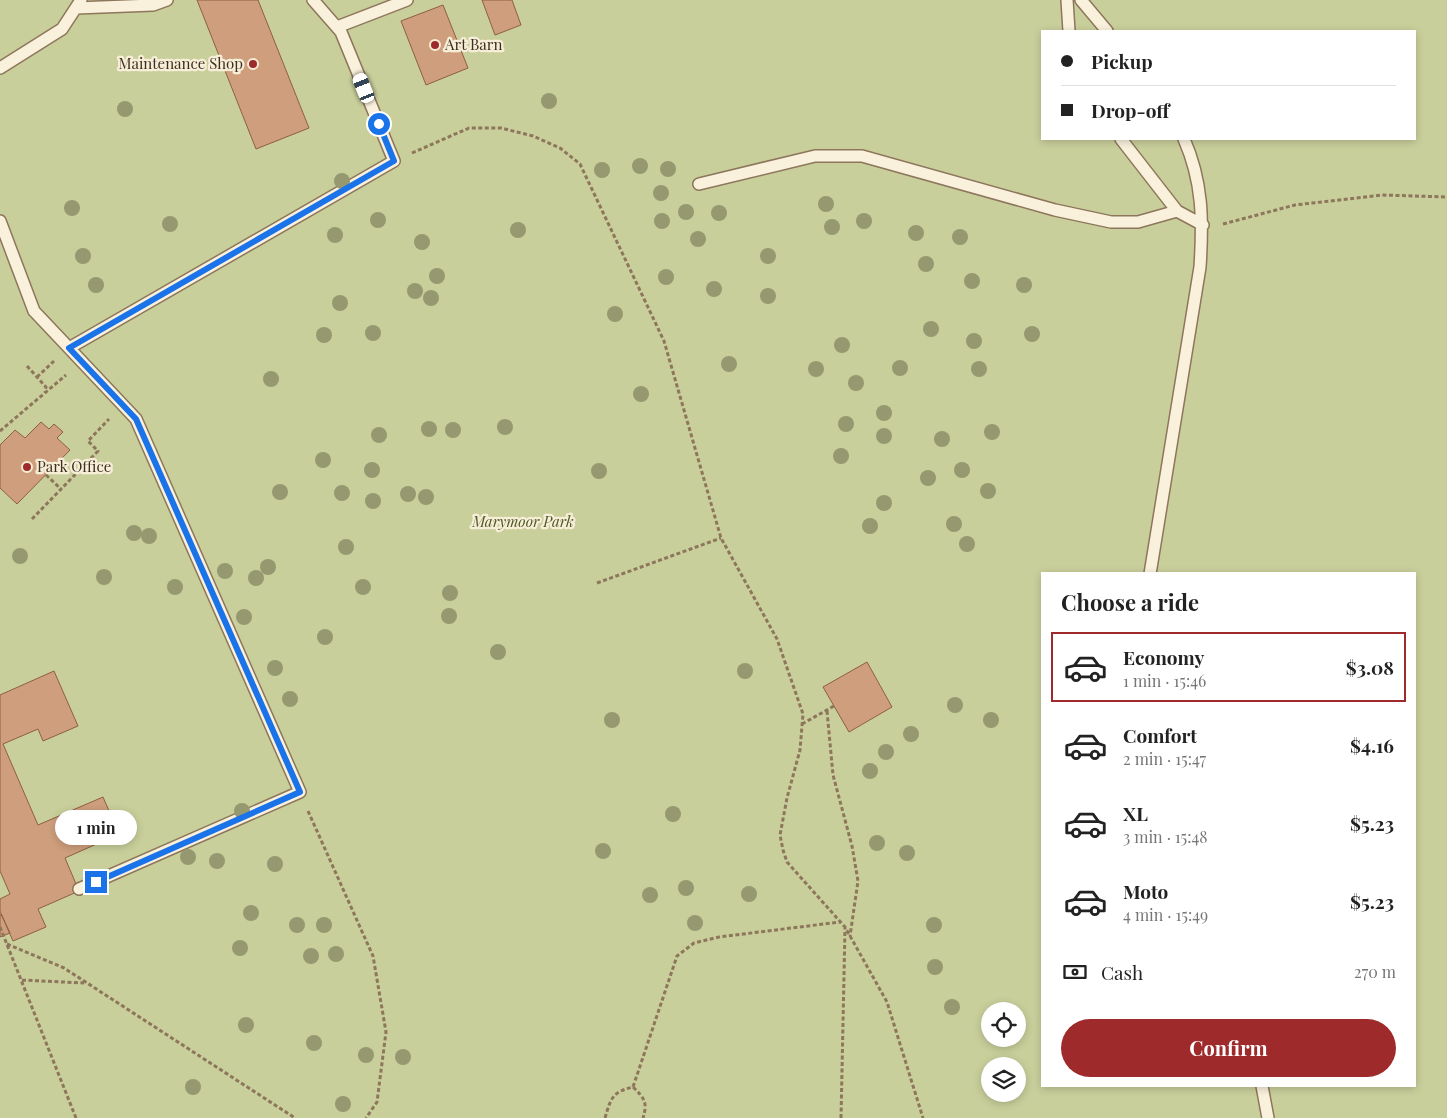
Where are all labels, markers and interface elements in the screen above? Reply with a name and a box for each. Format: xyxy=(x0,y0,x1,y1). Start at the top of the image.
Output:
place label: Art Barn xyxy=(444,34,502,54)
marker: Art Barn xyxy=(429,39,441,51)
text: Pickup xyxy=(1091,48,1153,74)
place label: Maintenance Shop xyxy=(118,53,243,73)
marker: Maintenance Shop xyxy=(247,58,259,70)
car xyxy=(351,71,376,105)
text: Drop-off xyxy=(1091,97,1169,123)
route start xyxy=(368,113,390,135)
place label: Park Office xyxy=(37,456,111,476)
marker: Park Office xyxy=(21,461,33,473)
park label: Marymoor Park xyxy=(471,511,574,531)
text: Choose a ride xyxy=(1061,587,1199,617)
text: Economy xyxy=(1123,644,1204,670)
icon: car xyxy=(1063,645,1108,690)
text: $3.08 xyxy=(1346,654,1394,680)
text: 1 min · 15:46 xyxy=(1123,670,1206,691)
text: Comfort xyxy=(1123,722,1197,748)
icon: car xyxy=(1063,723,1108,768)
text: $4.16 xyxy=(1350,732,1394,758)
text: 2 min · 15:47 xyxy=(1123,748,1206,769)
text: XL xyxy=(1123,800,1148,826)
icon: car xyxy=(1063,801,1108,846)
callout: 1 min xyxy=(55,810,137,844)
text: $5.23 xyxy=(1350,810,1394,836)
text: 1 min xyxy=(76,817,116,838)
text: 3 min · 15:48 xyxy=(1123,826,1208,847)
route end xyxy=(85,871,107,893)
text: Moto xyxy=(1123,878,1168,904)
icon: car xyxy=(1063,879,1108,924)
text: $5.23 xyxy=(1350,888,1394,914)
text: 4 min · 15:49 xyxy=(1123,904,1208,925)
icon: cash xyxy=(1061,958,1089,986)
text: Cash xyxy=(1101,959,1143,985)
text: 270 m xyxy=(1354,961,1396,982)
map controls xyxy=(981,1002,1026,1102)
button: locate xyxy=(981,1002,1026,1047)
button: Confirm xyxy=(1061,1019,1396,1077)
button: layers xyxy=(981,1057,1026,1102)

